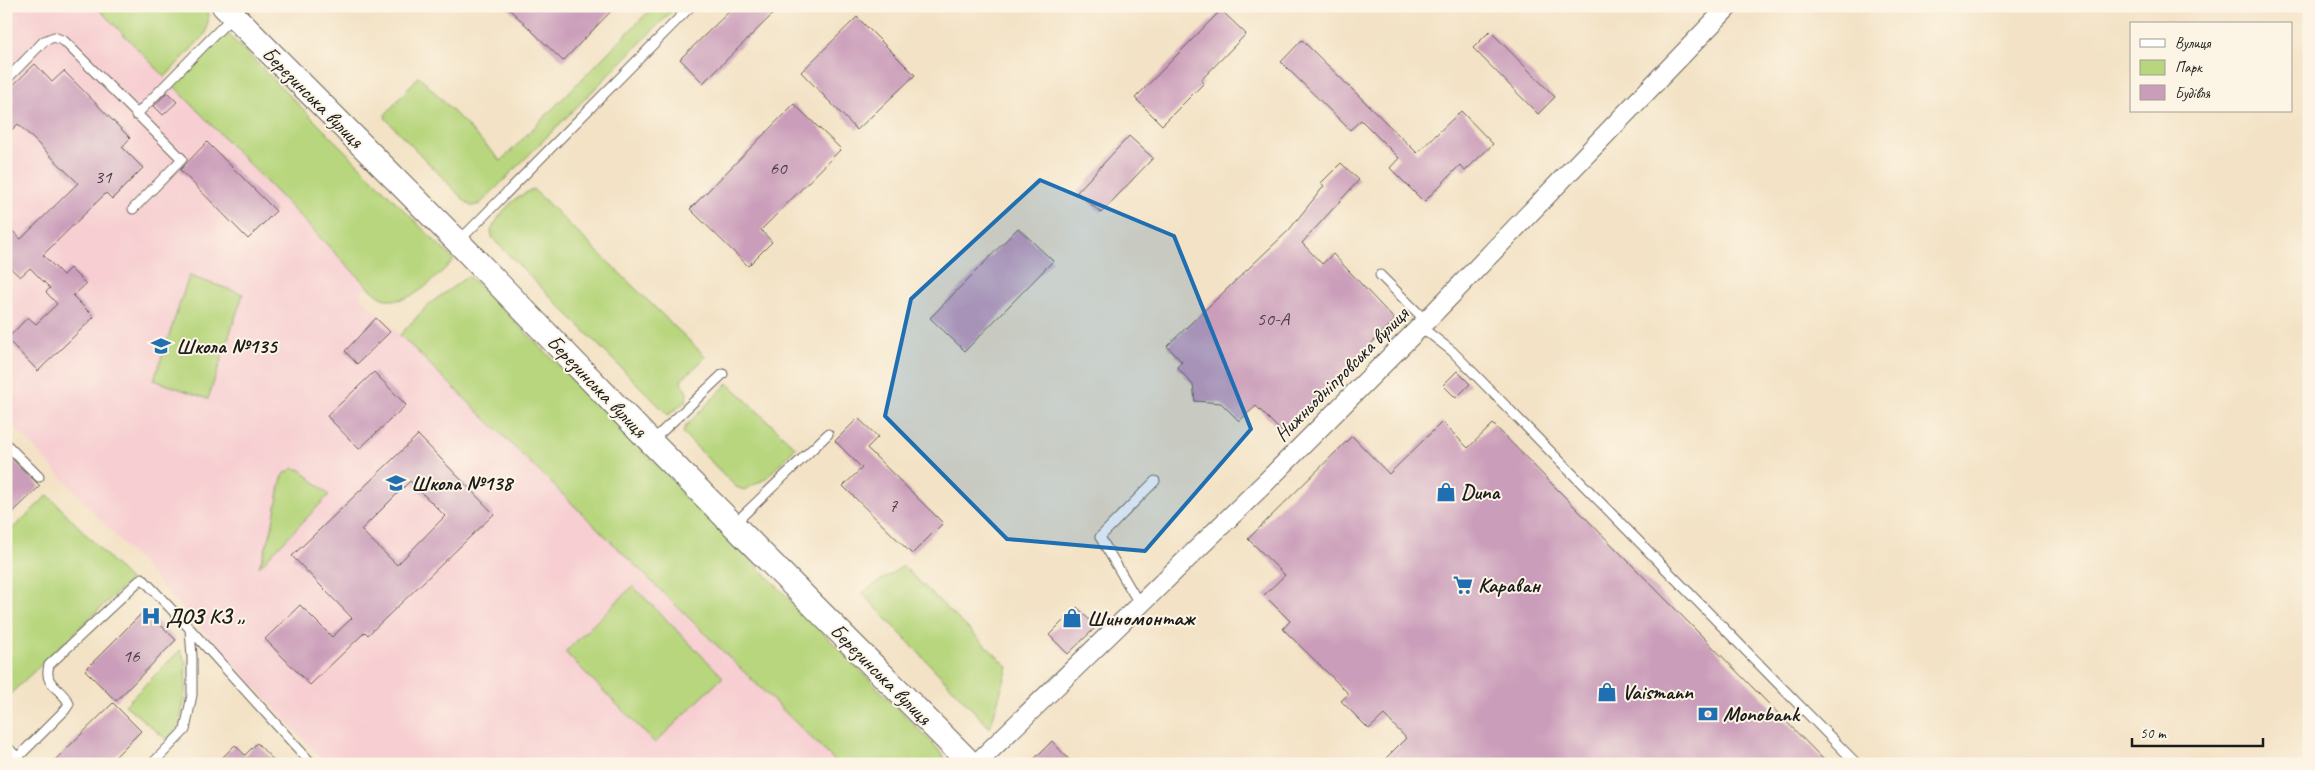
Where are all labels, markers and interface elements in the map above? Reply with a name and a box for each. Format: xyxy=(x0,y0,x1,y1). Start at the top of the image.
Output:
legend xyxy=(2130,22,2292,112)
text: Вулиця xyxy=(2175,34,2212,53)
street label: Березинська вулиця xyxy=(257,41,370,154)
text: Парк xyxy=(2175,58,2203,77)
text: Будівля xyxy=(2175,84,2210,103)
house number: 60 xyxy=(769,156,788,180)
house number: 31 xyxy=(94,165,113,189)
street label: Нижньодніпровська вулиця xyxy=(1268,300,1415,447)
house number: 50-А xyxy=(1257,307,1291,331)
street label: Березинська вулиця xyxy=(541,329,654,444)
place label: Школа №135 xyxy=(176,333,278,359)
school or university icon: Школа №135 xyxy=(150,335,172,357)
place label: Школа №138 xyxy=(411,470,514,496)
school or university icon: Школа №138 xyxy=(385,472,407,494)
place label: Duna xyxy=(1461,479,1501,505)
shop icon: Duna xyxy=(1435,481,1457,503)
house number: 7 xyxy=(889,494,899,518)
place label: Караван xyxy=(1478,572,1541,598)
supermarket icon: Караван xyxy=(1452,574,1474,596)
place label: ДОЗ КЗ ,, xyxy=(166,603,245,629)
hospital icon: ДОЗ КЗ ,, xyxy=(140,605,162,627)
place label: Шиномонтаж xyxy=(1087,605,1197,631)
shop icon: Шиномонтаж xyxy=(1061,607,1083,629)
street label: Березинська вулиця xyxy=(825,618,938,731)
house number: 16 xyxy=(122,644,141,668)
place label: Vaismann xyxy=(1622,679,1694,705)
shop icon: Vaismann xyxy=(1596,681,1618,703)
place label: Monobank xyxy=(1723,701,1801,727)
bank icon: Monobank xyxy=(1697,703,1719,725)
scale bar xyxy=(2132,715,2264,747)
text: 50 m xyxy=(2140,724,2167,743)

